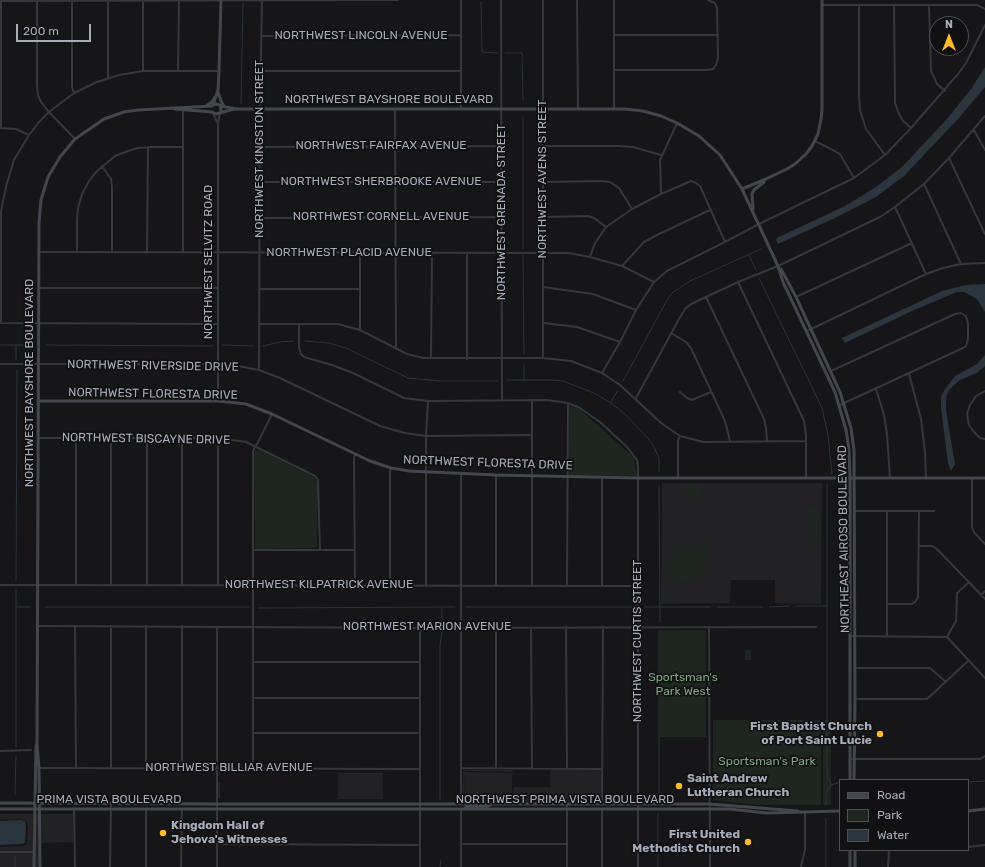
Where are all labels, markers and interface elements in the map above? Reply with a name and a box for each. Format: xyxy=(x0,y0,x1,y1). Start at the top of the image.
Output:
scale bar xyxy=(18,16,93,42)
north arrow xyxy=(929,16,969,56)
text: N xyxy=(945,18,953,31)
text: 200 m xyxy=(23,24,59,38)
street label: NORTHWEST LINCOLN AVENUE xyxy=(274,29,448,43)
street label: NORTHWEST KINGSTON STREET xyxy=(253,60,267,238)
street label: NORTHWEST BAYSHORE BOULEVARD xyxy=(285,93,493,107)
street label: NORTHWEST AVENS STREET xyxy=(536,100,550,258)
street label: NORTHWEST GRENADA STREET xyxy=(495,124,509,300)
street label: NORTHWEST FAIRFAX AVENUE xyxy=(295,139,467,153)
street label: NORTHWEST SHERBROOKE AVENUE xyxy=(280,175,482,189)
street label: NORTHWEST SELVITZ ROAD xyxy=(202,185,216,339)
street label: NORTHWEST CORNELL AVENUE xyxy=(293,210,469,224)
street label: NORTHWEST PLACID AVENUE xyxy=(266,246,432,260)
street label: NORTHWEST BAYSHORE BOULEVARD xyxy=(23,279,37,487)
street label: NORTHWEST RIVERSIDE DRIVE xyxy=(67,357,239,375)
street label: NORTHWEST FLORESTA DRIVE xyxy=(68,385,238,403)
street label: NORTHWEST BISCAYNE DRIVE xyxy=(62,430,230,448)
street label: NORTHEAST AIROSO BOULEVARD xyxy=(835,445,853,633)
street label: NORTHWEST FLORESTA DRIVE xyxy=(403,453,573,473)
street label: NORTHWEST CURTIS STREET xyxy=(631,560,645,722)
street label: NORTHWEST KILPATRICK AVENUE xyxy=(225,578,413,592)
street label: NORTHWEST MARION AVENUE xyxy=(343,620,511,634)
park label: Sportsman's Park West xyxy=(648,671,718,699)
place label: First Baptist Church of Port Saint Lucie xyxy=(750,720,872,748)
marker: First Baptist Church of Port Saint Lucie xyxy=(875,729,885,739)
park label: Sportsman's Park xyxy=(718,755,816,769)
street label: NORTHWEST BILLIAR AVENUE xyxy=(145,761,313,775)
place label: Saint Andrew Lutheran Church xyxy=(687,772,789,800)
legend xyxy=(839,779,969,851)
marker: Saint Andrew Lutheran Church xyxy=(674,781,684,791)
text: Road xyxy=(877,788,905,802)
street label: PRIMA VISTA BOULEVARD xyxy=(37,793,181,807)
street label: NORTHWEST PRIMA VISTA BOULEVARD xyxy=(456,793,674,807)
text: Park xyxy=(877,808,902,822)
place label: Kingdom Hall of Jehova's Witnesses xyxy=(171,819,288,847)
marker: Kingdom Hall of Jehova's Witnesses xyxy=(158,828,168,838)
place label: First United Methodist Church xyxy=(632,828,740,856)
text: Water xyxy=(877,828,909,842)
marker: First United Methodist Church xyxy=(743,837,753,847)

